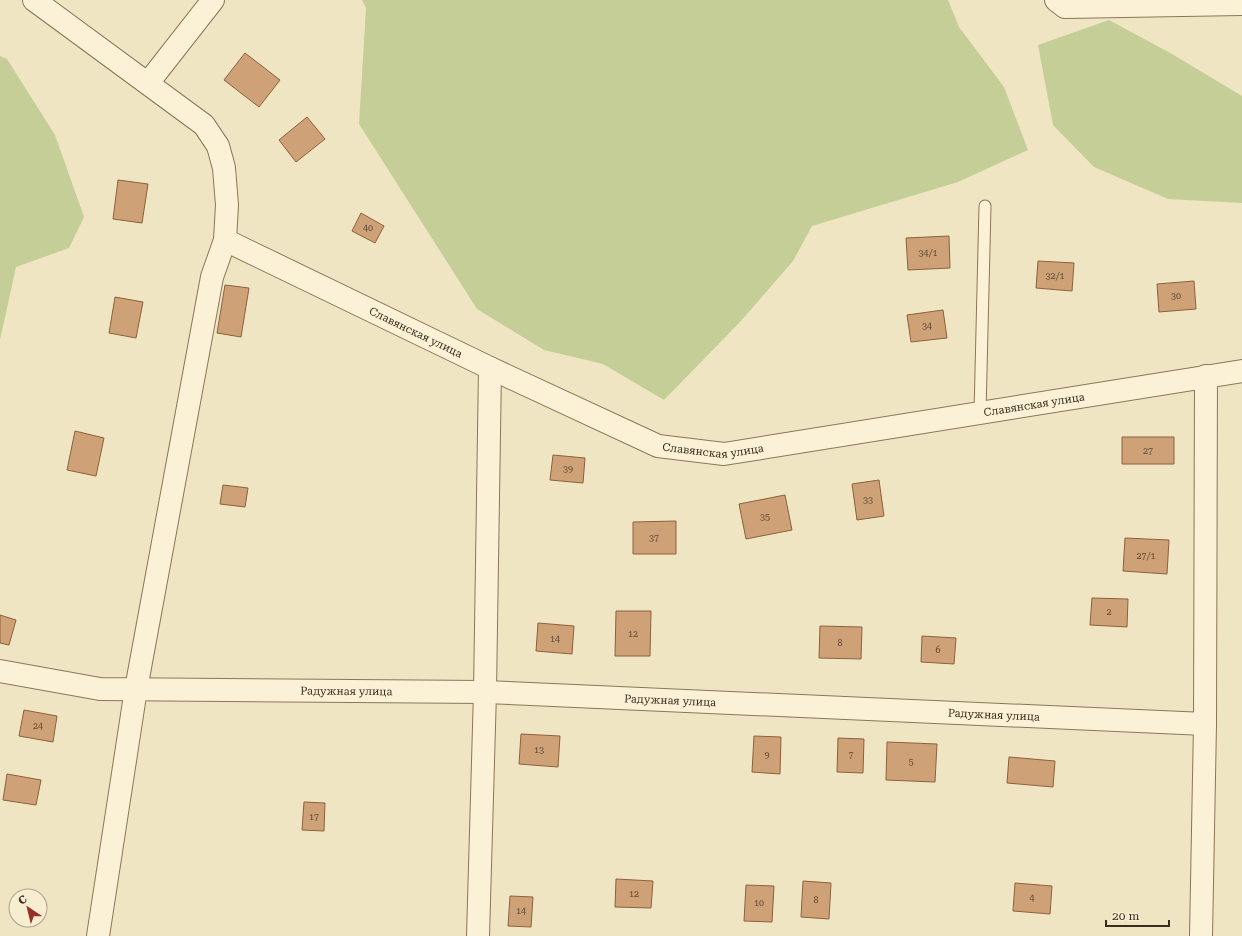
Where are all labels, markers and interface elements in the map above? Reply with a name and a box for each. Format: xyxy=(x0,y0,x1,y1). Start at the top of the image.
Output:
house number: 40 xyxy=(363,223,373,233)
house number: 34/1 xyxy=(919,248,937,258)
house number: 32/1 xyxy=(1046,271,1064,281)
house number: 30 xyxy=(1171,291,1181,301)
street label: Славянская улица xyxy=(367,305,464,361)
house number: 34 xyxy=(922,321,932,331)
street label: Славянская улица xyxy=(983,390,1086,419)
street label: Славянская улица xyxy=(662,441,765,461)
house number: 27 xyxy=(1143,446,1153,456)
house number: 39 xyxy=(563,464,573,474)
house number: 33 xyxy=(863,495,873,505)
house number: 35 xyxy=(760,512,770,522)
house number: 37 xyxy=(649,533,659,543)
house number: 27/1 xyxy=(1137,551,1155,561)
house number: 2 xyxy=(1106,607,1112,617)
house number: 12 xyxy=(628,629,638,639)
house number: 14 xyxy=(550,634,560,644)
house number: 8 xyxy=(837,638,843,648)
house number: 6 xyxy=(935,645,941,655)
street label: Радужная улица xyxy=(300,685,392,698)
street label: Радужная улица xyxy=(624,692,716,709)
street label: Радужная улица xyxy=(948,707,1040,724)
house number: 24 xyxy=(33,721,43,731)
house number: 13 xyxy=(534,745,544,755)
house number: 9 xyxy=(764,750,770,760)
house number: 7 xyxy=(848,750,854,760)
house number: 5 xyxy=(908,757,914,767)
house number: 17 xyxy=(309,812,319,822)
north arrow xyxy=(8,888,48,928)
house number: 12 xyxy=(629,889,639,899)
text: С xyxy=(16,893,30,908)
house number: 4 xyxy=(1029,893,1035,903)
house number: 8 xyxy=(813,895,819,905)
house number: 10 xyxy=(754,898,764,908)
scale bar xyxy=(1106,902,1169,928)
house number: 14 xyxy=(516,906,526,916)
text: 20 m xyxy=(1112,909,1139,923)

